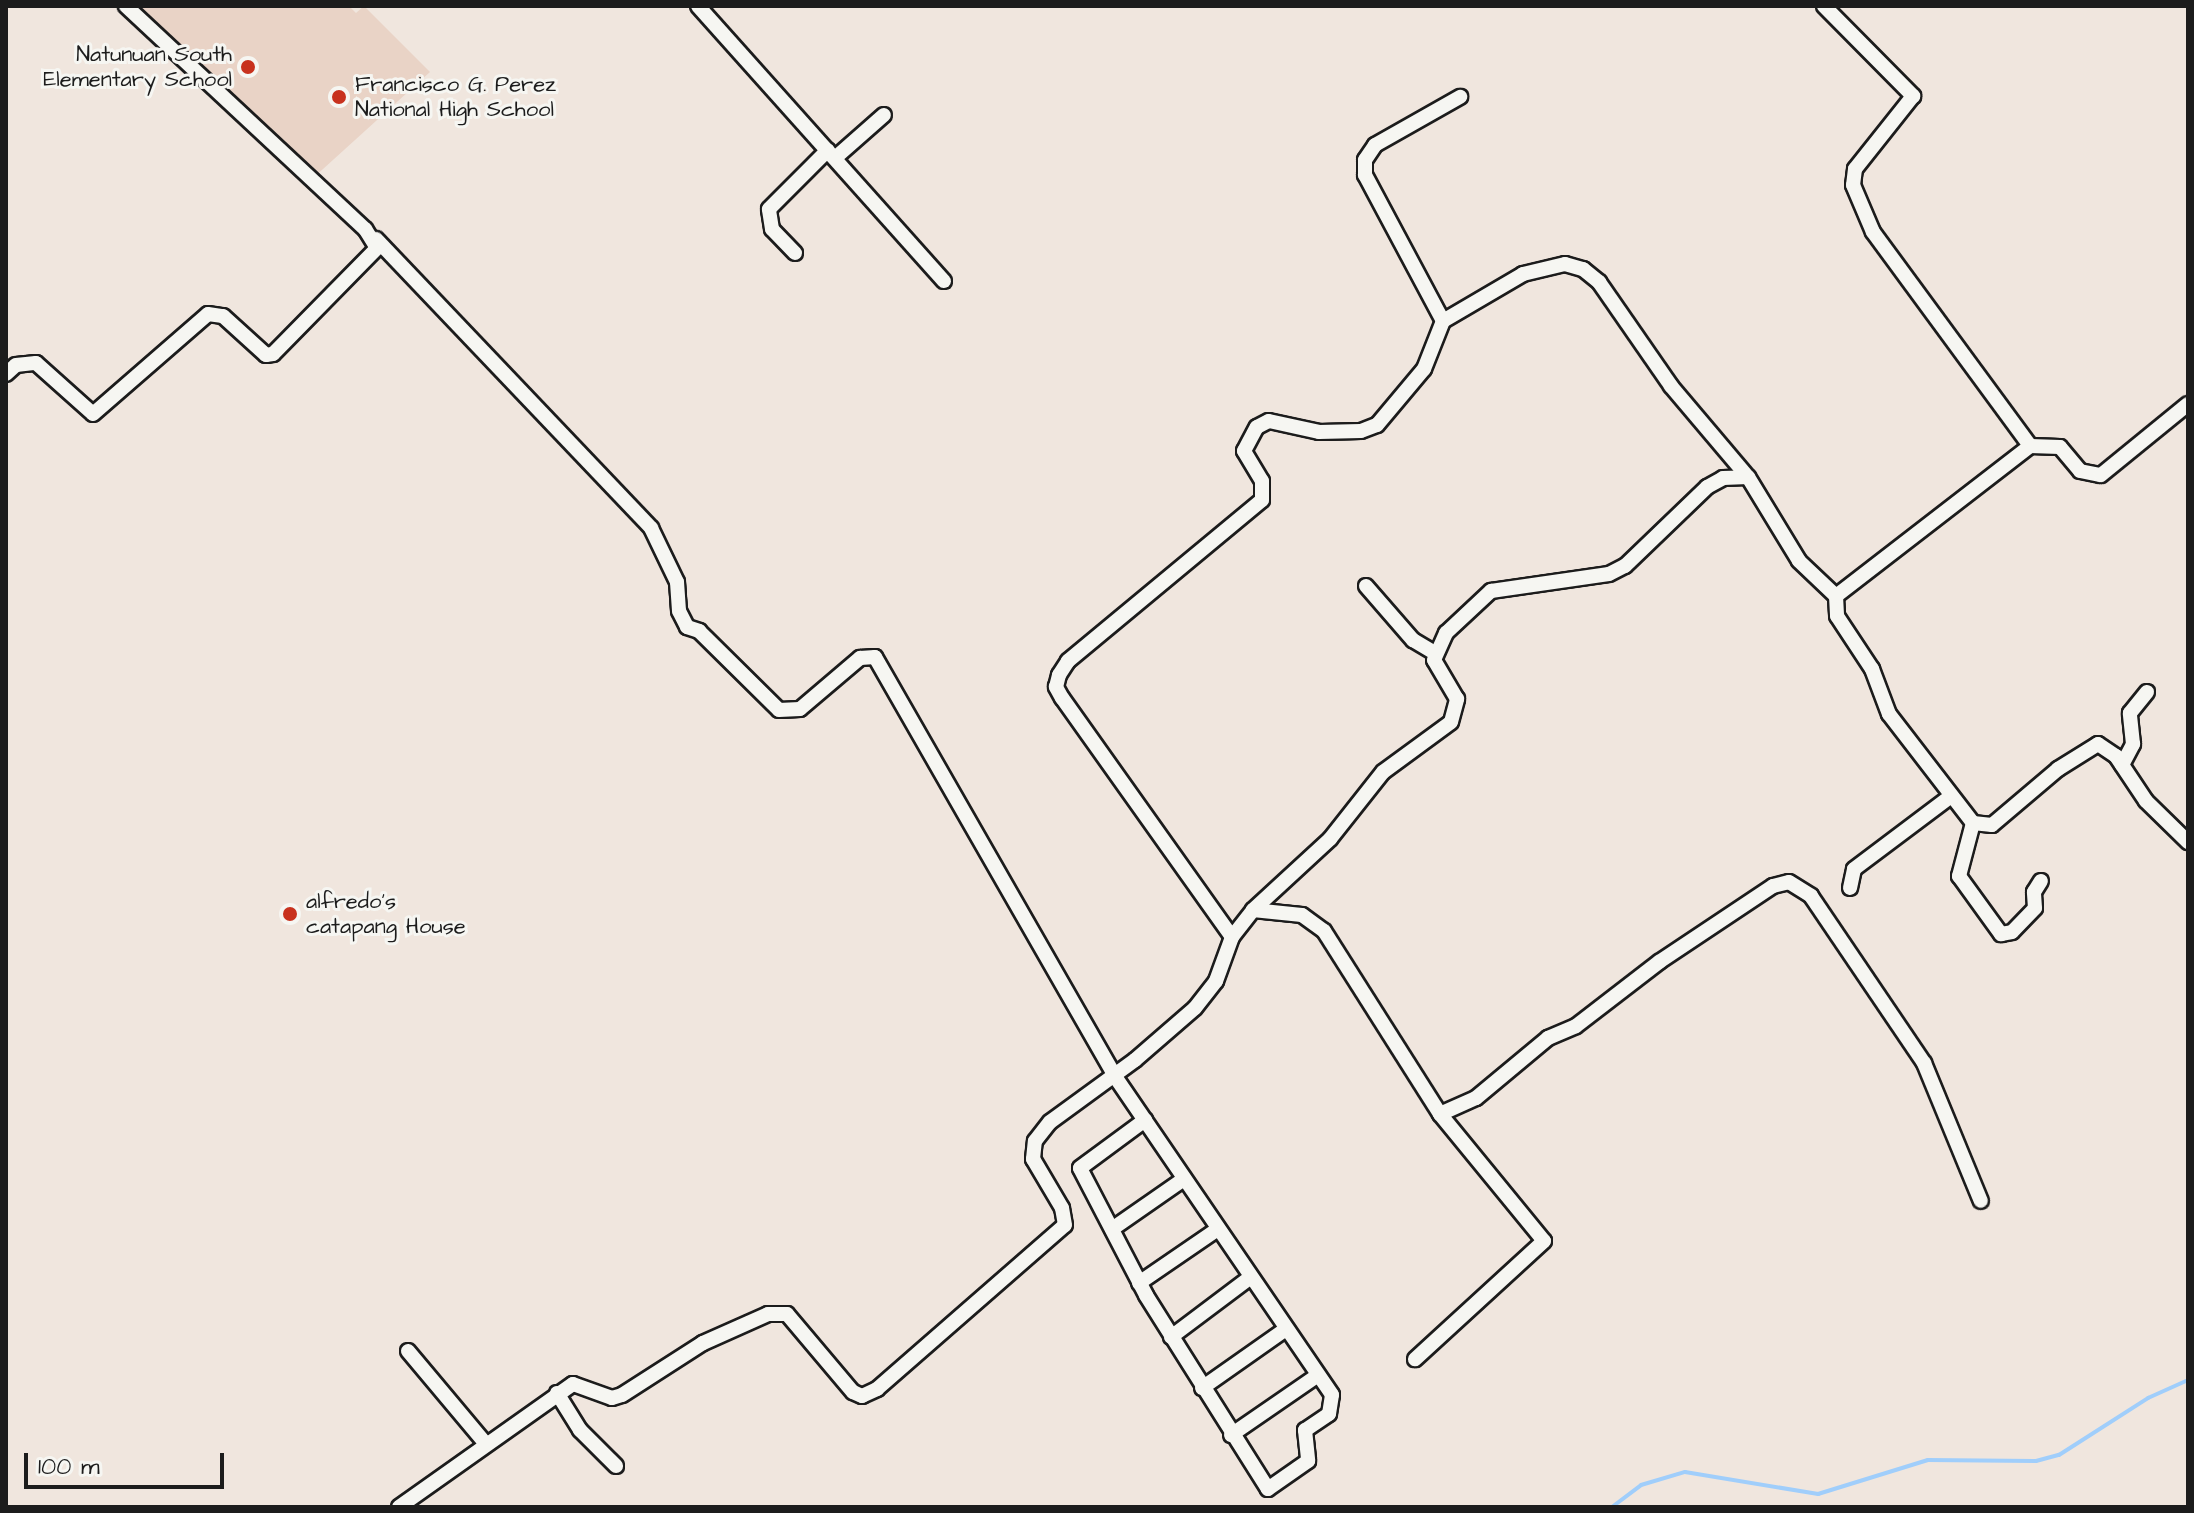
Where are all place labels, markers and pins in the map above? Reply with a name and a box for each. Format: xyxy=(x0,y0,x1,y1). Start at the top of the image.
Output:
place label: Natunuan South Elementary School xyxy=(43,41,232,92)
marker: Natunuan South Elementary School xyxy=(239,58,257,76)
place label: Francisco G. Perez National High School xyxy=(355,71,556,122)
marker: Francisco G. Perez National High School xyxy=(330,88,348,106)
place label: alfredo's catapang House xyxy=(306,888,466,940)
marker: alfredo's catapang House xyxy=(281,905,299,923)

